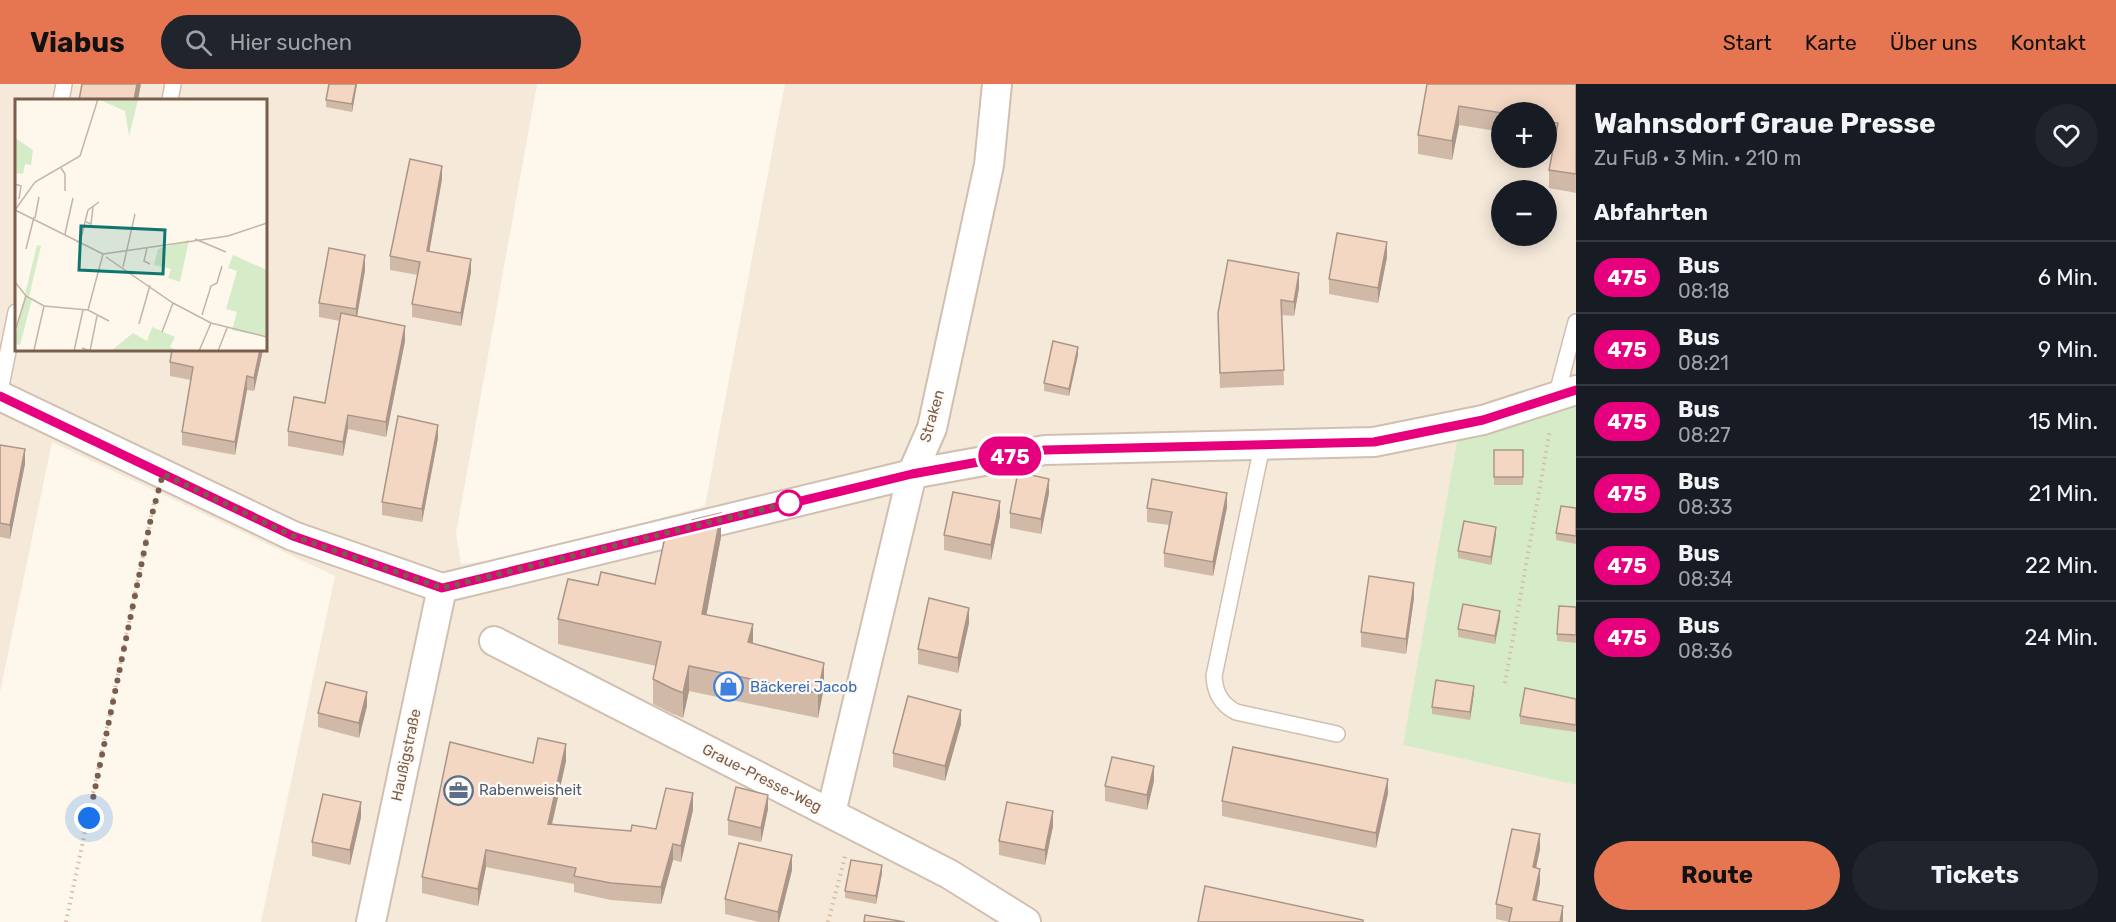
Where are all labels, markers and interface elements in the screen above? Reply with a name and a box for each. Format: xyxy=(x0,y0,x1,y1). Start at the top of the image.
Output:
search box xyxy=(161,15,581,69)
text: Viabus xyxy=(30,26,125,59)
icon: search xyxy=(182,26,215,59)
text: Hier suchen xyxy=(230,29,352,56)
text: Start xyxy=(1723,30,1772,55)
text: Karte xyxy=(1805,30,1857,55)
text: Über uns xyxy=(1890,30,1978,55)
text: Kontakt xyxy=(2011,30,2086,55)
inset map xyxy=(15,99,267,351)
map controls xyxy=(1491,102,1557,246)
button: + xyxy=(1491,102,1557,168)
button: heart xyxy=(2035,104,2098,167)
text: Wahnsdorf Graue Presse xyxy=(1594,107,1936,140)
text: Zu Fuß · 3 Min. · 210 m xyxy=(1594,146,1801,170)
button: − xyxy=(1491,180,1557,246)
text: Abfahrten xyxy=(1594,199,1708,226)
text: Bus xyxy=(1678,252,1720,279)
text: 6 Min. xyxy=(2038,264,2098,291)
text: 475 xyxy=(1607,265,1647,290)
text: 08:18 xyxy=(1678,279,1730,303)
text: Bus xyxy=(1678,324,1720,351)
text: 9 Min. xyxy=(2038,336,2098,363)
text: 475 xyxy=(1607,337,1647,362)
text: 08:21 xyxy=(1678,351,1729,375)
street label: Straken xyxy=(916,388,948,444)
text: Bus xyxy=(1678,396,1720,423)
text: 15 Min. xyxy=(2028,408,2098,435)
text: 475 xyxy=(1607,409,1647,434)
text: 08:27 xyxy=(1678,423,1731,447)
line badge: 475 xyxy=(976,436,1044,476)
text: 475 xyxy=(990,444,1030,469)
text: Bus xyxy=(1678,468,1720,495)
text: 21 Min. xyxy=(2029,480,2098,507)
text: 475 xyxy=(1607,481,1647,506)
unlabelled marker xyxy=(776,490,802,516)
text: 08:33 xyxy=(1678,495,1733,519)
text: Bus xyxy=(1678,540,1720,567)
text: 22 Min. xyxy=(2025,552,2098,579)
text: 475 xyxy=(1607,553,1647,578)
text: 08:34 xyxy=(1678,567,1733,591)
text: Bus xyxy=(1678,612,1720,639)
text: 24 Min. xyxy=(2025,624,2098,651)
text: 475 xyxy=(1607,625,1647,650)
text: 08:36 xyxy=(1678,639,1733,663)
shop icon: Bäckerei Jacob xyxy=(713,671,745,703)
place label: Bäckerei Jacob xyxy=(750,678,857,696)
street label: Haußigstraße xyxy=(387,707,425,803)
street label: Graue-Presse-Weg xyxy=(699,740,825,816)
office icon: Rabenweisheit xyxy=(442,774,474,806)
place label: Rabenweisheit xyxy=(479,781,582,799)
your location xyxy=(74,803,104,833)
button: Route xyxy=(1594,841,1840,910)
button: Tickets xyxy=(1852,841,2098,910)

